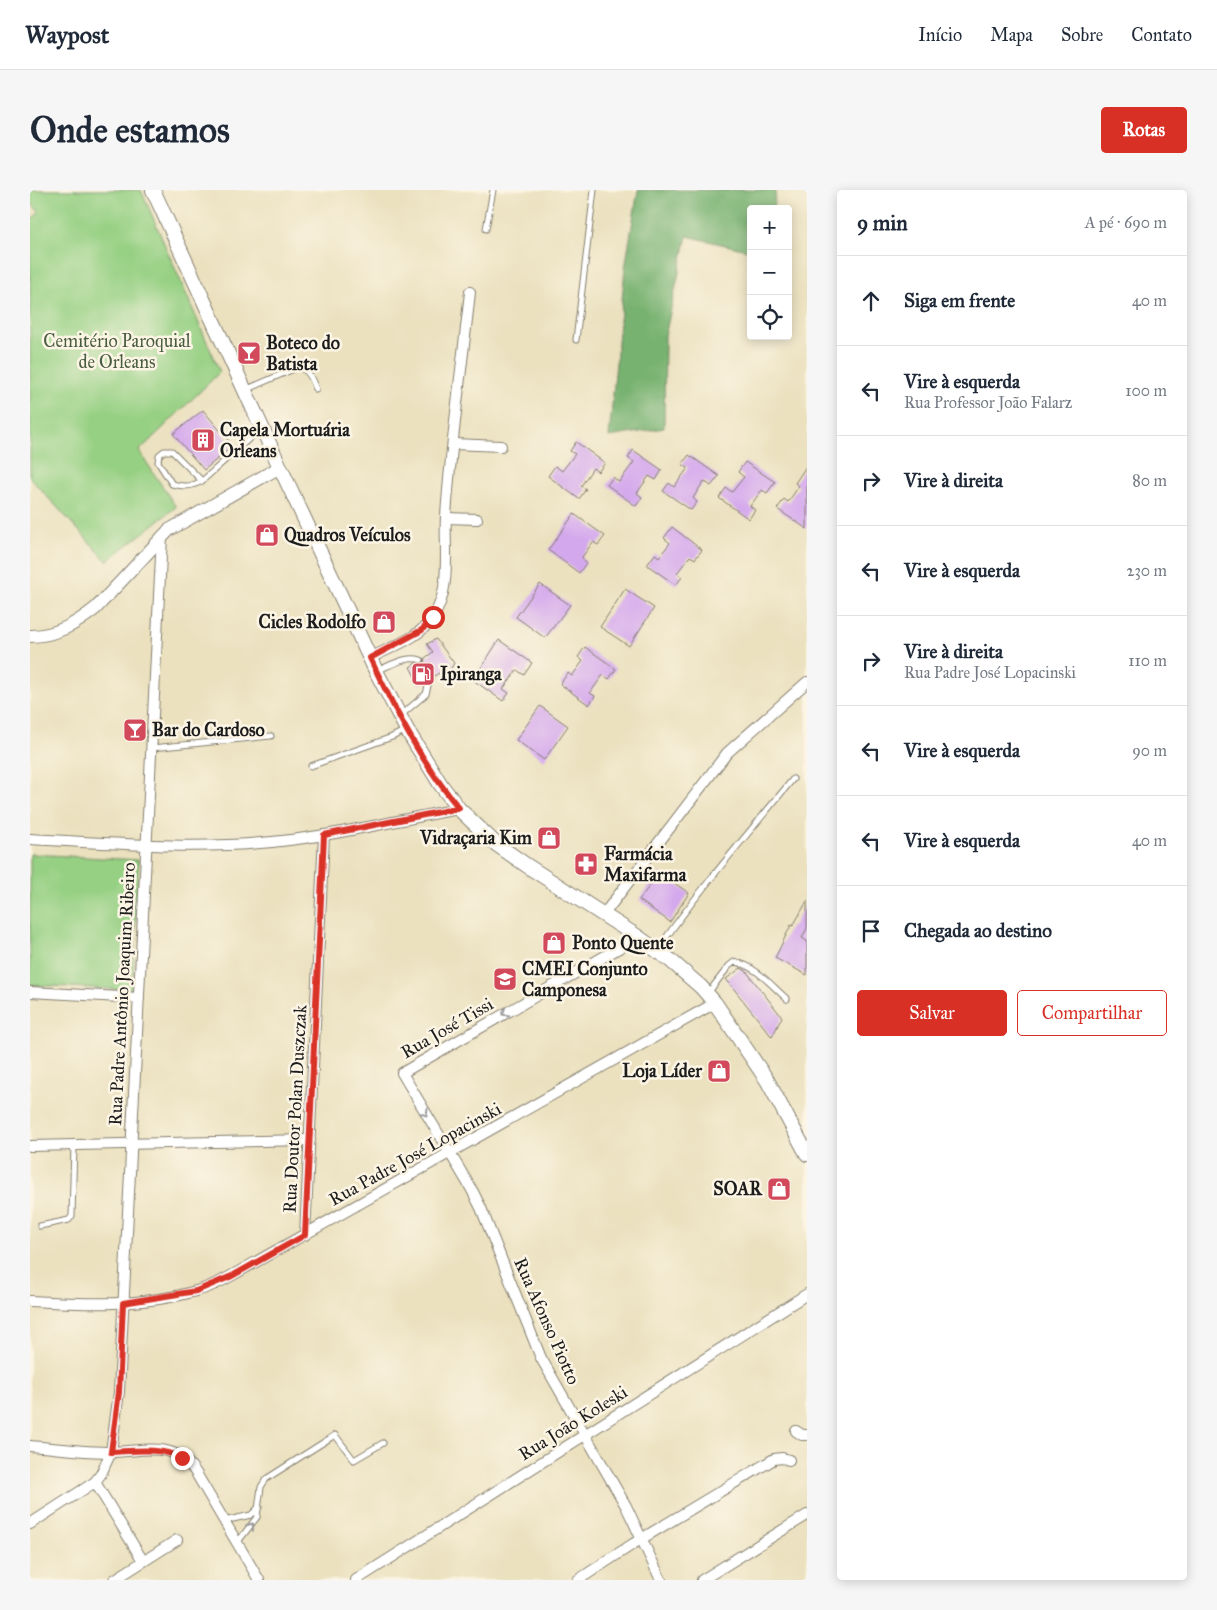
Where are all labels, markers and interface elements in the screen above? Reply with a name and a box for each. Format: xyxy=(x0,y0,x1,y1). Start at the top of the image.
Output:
text: Waypost xyxy=(25,20,109,50)
text: Início xyxy=(918,24,962,46)
text: Mapa xyxy=(990,24,1033,46)
text: Sobre xyxy=(1061,24,1103,46)
text: Contato xyxy=(1131,24,1192,46)
button: Rotas xyxy=(1101,107,1187,153)
text: Onde estamos xyxy=(30,109,230,152)
map controls xyxy=(747,205,792,340)
button: + xyxy=(747,205,792,250)
text: 9 min xyxy=(857,210,908,236)
text: A pé · 690 m xyxy=(1085,213,1167,232)
button: − xyxy=(747,250,792,295)
icon: ahead xyxy=(857,287,885,315)
text: Siga em frente xyxy=(904,289,1015,312)
text: 40 m xyxy=(1132,291,1167,310)
button: locate xyxy=(747,295,792,340)
park label: Cemitério Paroquial de Orleans xyxy=(43,330,191,373)
place label: Boteco do Batista xyxy=(266,332,340,375)
bar icon: Boteco do Batista xyxy=(236,340,262,366)
text: Vire à esquerda xyxy=(904,370,1020,393)
icon: left xyxy=(857,377,885,405)
text: 100 m xyxy=(1125,381,1167,400)
text: Rua Professor João Falarz xyxy=(904,393,1072,412)
place label: Capela Mortuária Orleans xyxy=(220,419,350,462)
building icon: Capela Mortuária Orleans xyxy=(190,427,216,453)
icon: right xyxy=(857,467,885,495)
text: Vire à direita xyxy=(904,469,1003,492)
text: 80 m xyxy=(1132,471,1167,490)
shop icon: Quadros Veículos xyxy=(254,522,280,548)
place label: Quadros Veículos xyxy=(284,524,411,547)
icon: left xyxy=(857,557,885,585)
text: Vire à esquerda xyxy=(904,559,1020,582)
text: 230 m xyxy=(1127,561,1167,580)
route start xyxy=(422,606,445,629)
shop icon: Cicles Rodolfo xyxy=(371,609,397,635)
place label: Cicles Rodolfo xyxy=(259,611,366,633)
text: Vire à direita xyxy=(904,640,1003,663)
icon: right xyxy=(857,647,885,675)
text: 110 m xyxy=(1128,651,1167,670)
fuel station icon: Ipiranga xyxy=(410,661,436,687)
place label: Ipiranga xyxy=(440,663,502,686)
text: Rua Padre José Lopacinski xyxy=(904,663,1076,682)
bar icon: Bar do Cardoso xyxy=(122,717,148,743)
place label: Bar do Cardoso xyxy=(152,719,265,741)
icon: left xyxy=(857,737,885,765)
text: Vire à esquerda xyxy=(904,739,1020,762)
text: 90 m xyxy=(1132,741,1167,760)
shop icon: Vidraçaria Kim xyxy=(536,825,562,851)
place label: Vidraçaria Kim xyxy=(419,827,533,850)
icon: left xyxy=(857,827,885,855)
text: Vire à esquerda xyxy=(904,829,1020,852)
text: 40 m xyxy=(1132,831,1167,850)
place label: Farmácia Maxifarma xyxy=(604,843,687,886)
pharmacy icon: Farmácia Maxifarma xyxy=(573,851,599,877)
street label: Rua Padre Antônio Joaquim Ribeiro xyxy=(104,862,141,1126)
icon: arrive xyxy=(857,917,885,945)
text: Chegada ao destino xyxy=(904,919,1052,942)
shop icon: Ponto Quente xyxy=(541,930,567,956)
place label: Ponto Quente xyxy=(572,932,674,955)
place label: CMEI Conjunto Camponesa xyxy=(522,958,648,1002)
school or university icon: CMEI Conjunto Camponesa xyxy=(492,966,518,992)
button: Salvar xyxy=(857,990,1007,1036)
button: Compartilhar xyxy=(1017,990,1167,1036)
street label: Rua José Tissi xyxy=(397,993,498,1064)
street label: Rua Doutor Polan Duszczak xyxy=(279,1004,311,1214)
one-way arrow xyxy=(501,1007,510,1017)
shop icon: Loja Líder xyxy=(706,1058,732,1084)
place label: Loja Líder xyxy=(622,1060,703,1083)
street label: Rua Padre José Lopacinski xyxy=(325,1097,505,1211)
one-way arrow xyxy=(419,1107,429,1116)
shop icon: SOAR xyxy=(766,1176,792,1202)
place label: SOAR xyxy=(713,1178,763,1200)
street label: Rua Afonso Piotto xyxy=(509,1254,585,1388)
street label: Rua João Koleski xyxy=(515,1381,632,1466)
route end xyxy=(171,1447,194,1470)
one-way arrow xyxy=(245,1523,253,1532)

